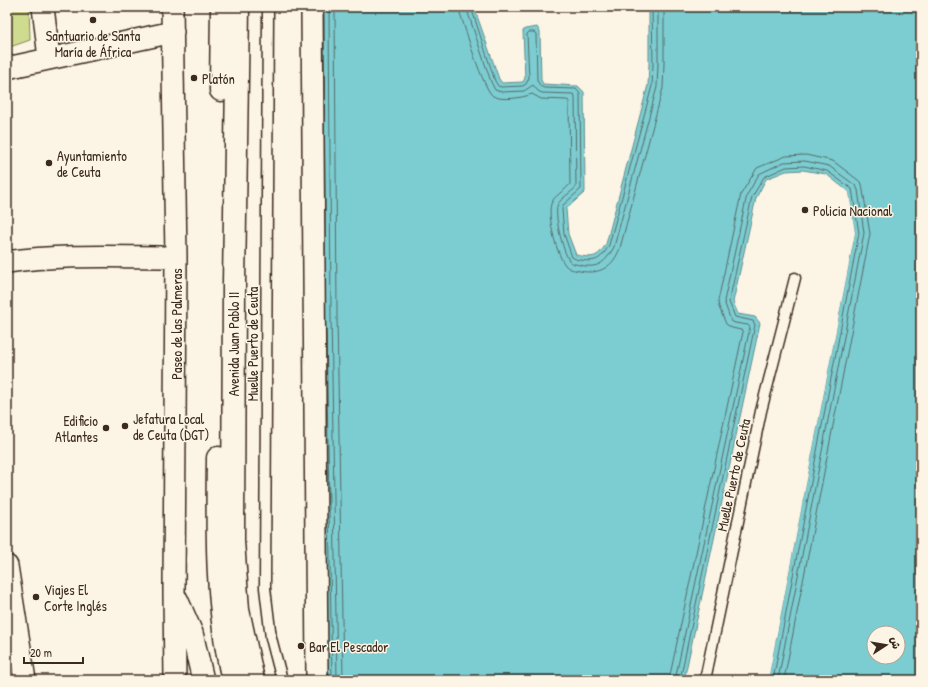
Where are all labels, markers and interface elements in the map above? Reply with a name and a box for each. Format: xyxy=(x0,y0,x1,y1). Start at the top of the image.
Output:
marker: Santuario de Santa María de África xyxy=(88,15,98,25)
place label: Santuario de Santa María de África xyxy=(46,26,141,61)
place label: Platón xyxy=(202,69,235,88)
marker: Platón xyxy=(189,73,199,83)
place label: Ayuntamiento de Ceuta xyxy=(57,146,127,181)
marker: Ayuntamiento de Ceuta xyxy=(44,158,54,168)
place label: Policia Nacional xyxy=(813,201,892,220)
marker: Policia Nacional xyxy=(800,205,810,215)
street label: Paseo de las Palmeras xyxy=(167,268,186,380)
street label: Muelle Puerto de Ceuta xyxy=(243,286,262,401)
street label: Avenida Juan Pablo II xyxy=(224,292,243,396)
place label: Jefatura Local de Ceuta (DGT) xyxy=(133,409,209,444)
place label: Edificio Atlantes xyxy=(55,411,98,446)
street label: Muelle Puerto de Ceuta xyxy=(712,416,754,533)
marker: Jefatura Local de Ceuta (DGT) xyxy=(120,421,130,431)
marker: Edificio Atlantes xyxy=(101,423,111,433)
place label: Viajes El Corte Inglés xyxy=(44,580,107,616)
marker: Viajes El Corte Inglés xyxy=(31,592,41,602)
north arrow xyxy=(866,625,906,665)
text: ش xyxy=(888,636,904,650)
place label: Bar El Pescador xyxy=(309,637,389,656)
scale bar xyxy=(24,639,83,665)
marker: Bar El Pescador xyxy=(296,641,306,651)
text: 20 m xyxy=(30,644,52,661)

